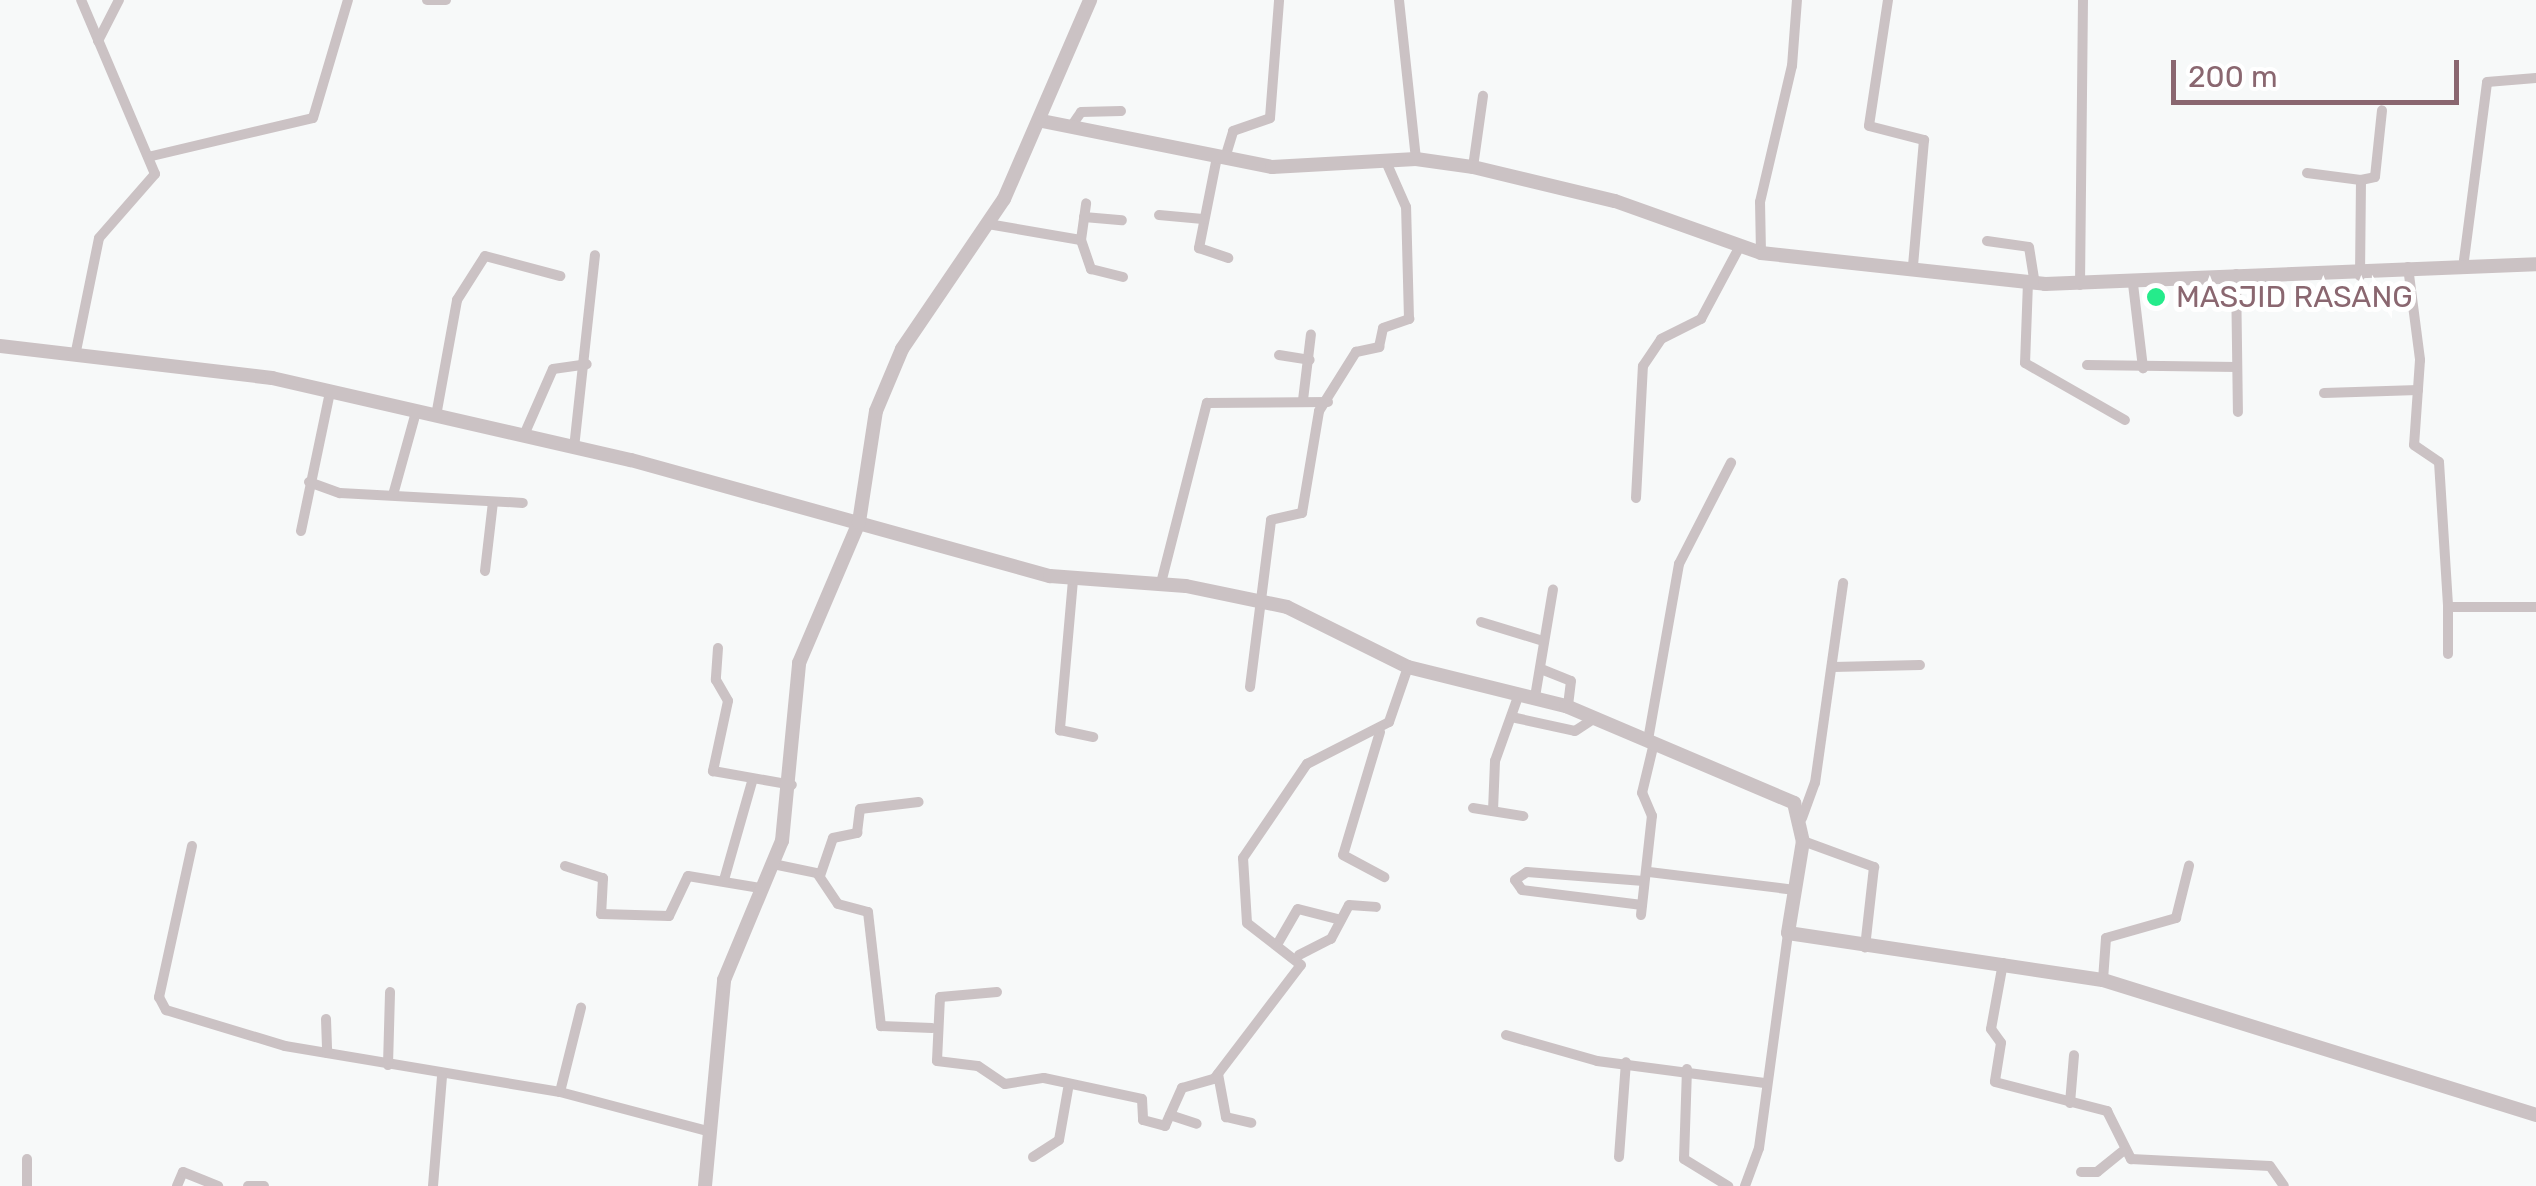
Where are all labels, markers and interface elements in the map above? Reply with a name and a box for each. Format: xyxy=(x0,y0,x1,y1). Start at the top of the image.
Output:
scale bar xyxy=(2176,40,2464,102)
text: 200 m xyxy=(2188,59,2278,95)
place label: MASJID RASANG xyxy=(2176,279,2413,315)
marker: MASJID RASANG xyxy=(2145,286,2167,308)

